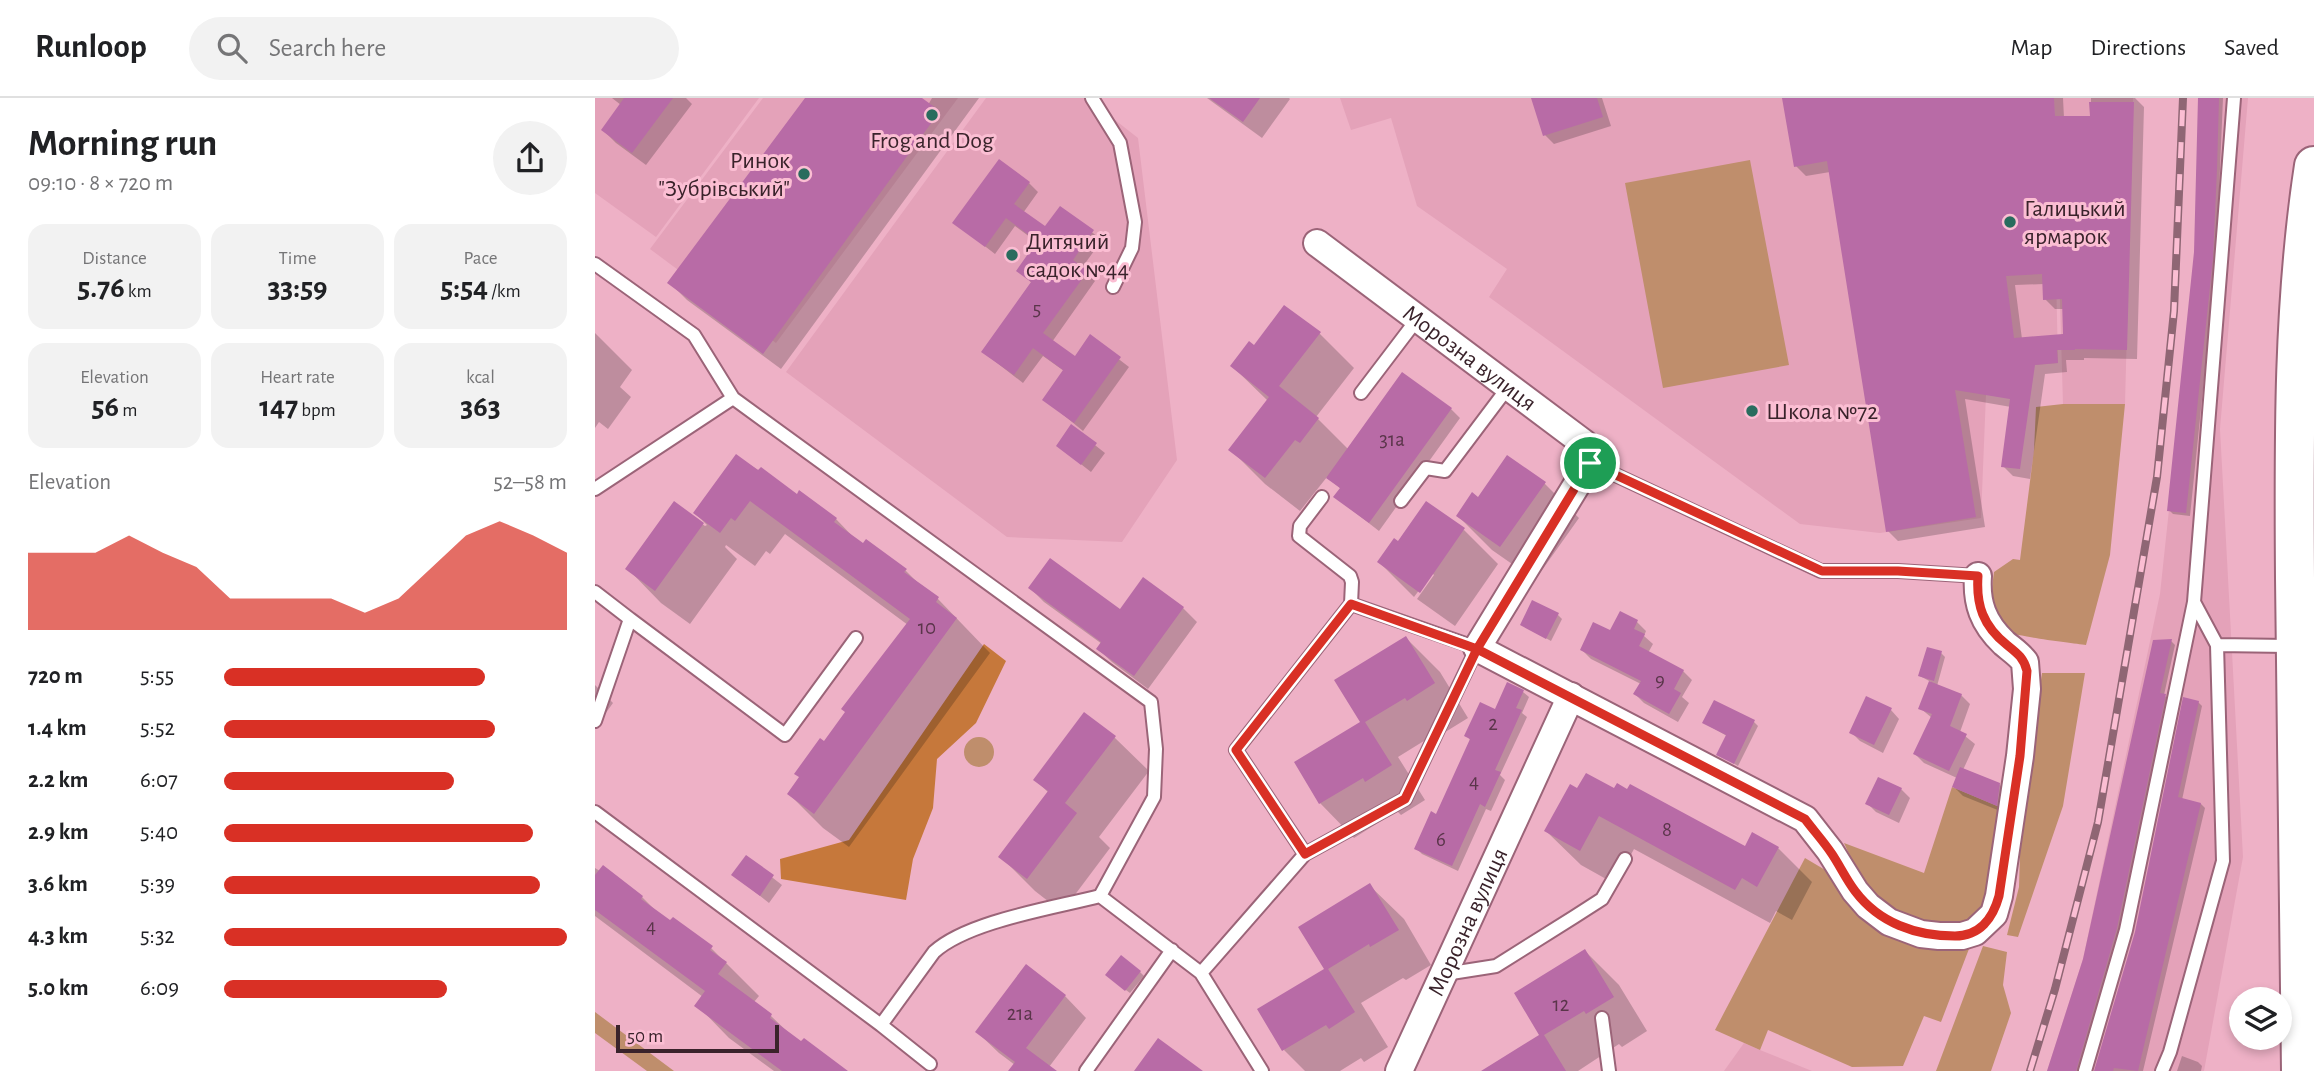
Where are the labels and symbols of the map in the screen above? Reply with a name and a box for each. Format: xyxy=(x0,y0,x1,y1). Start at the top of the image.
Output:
marker: Frog and Dog xyxy=(924,107,940,123)
place label: Frog and Dog xyxy=(870,129,994,153)
place label: Ринок "Зубрівський" xyxy=(658,149,790,201)
marker: Ринок "Зубрівський" xyxy=(796,166,812,182)
place label: Галицький ярмарок xyxy=(2024,197,2126,249)
marker: Галицький ярмарок xyxy=(2002,214,2018,230)
place label: Дитячий садок №44 xyxy=(1026,230,1129,282)
marker: Дитячий садок №44 xyxy=(1004,247,1020,263)
house number: 5 xyxy=(1033,298,1041,319)
street label: Морозна вулиця xyxy=(1398,301,1540,416)
place label: Школа №72 xyxy=(1766,400,1878,424)
marker: Школа №72 xyxy=(1744,403,1760,419)
house number: 31а xyxy=(1379,429,1405,450)
pin xyxy=(1560,433,1620,493)
house number: 10 xyxy=(918,617,936,638)
house number: 9 xyxy=(1655,669,1665,690)
house number: 2 xyxy=(1488,713,1498,734)
house number: 4 xyxy=(1469,771,1479,792)
house number: 8 xyxy=(1662,819,1672,840)
house number: 6 xyxy=(1436,829,1446,850)
street label: Морозна вулиця xyxy=(1424,845,1513,1000)
house number: 4 xyxy=(646,916,656,937)
house number: 12 xyxy=(1553,994,1569,1015)
house number: 21а xyxy=(1007,1003,1034,1024)
scale bar xyxy=(616,1022,779,1054)

